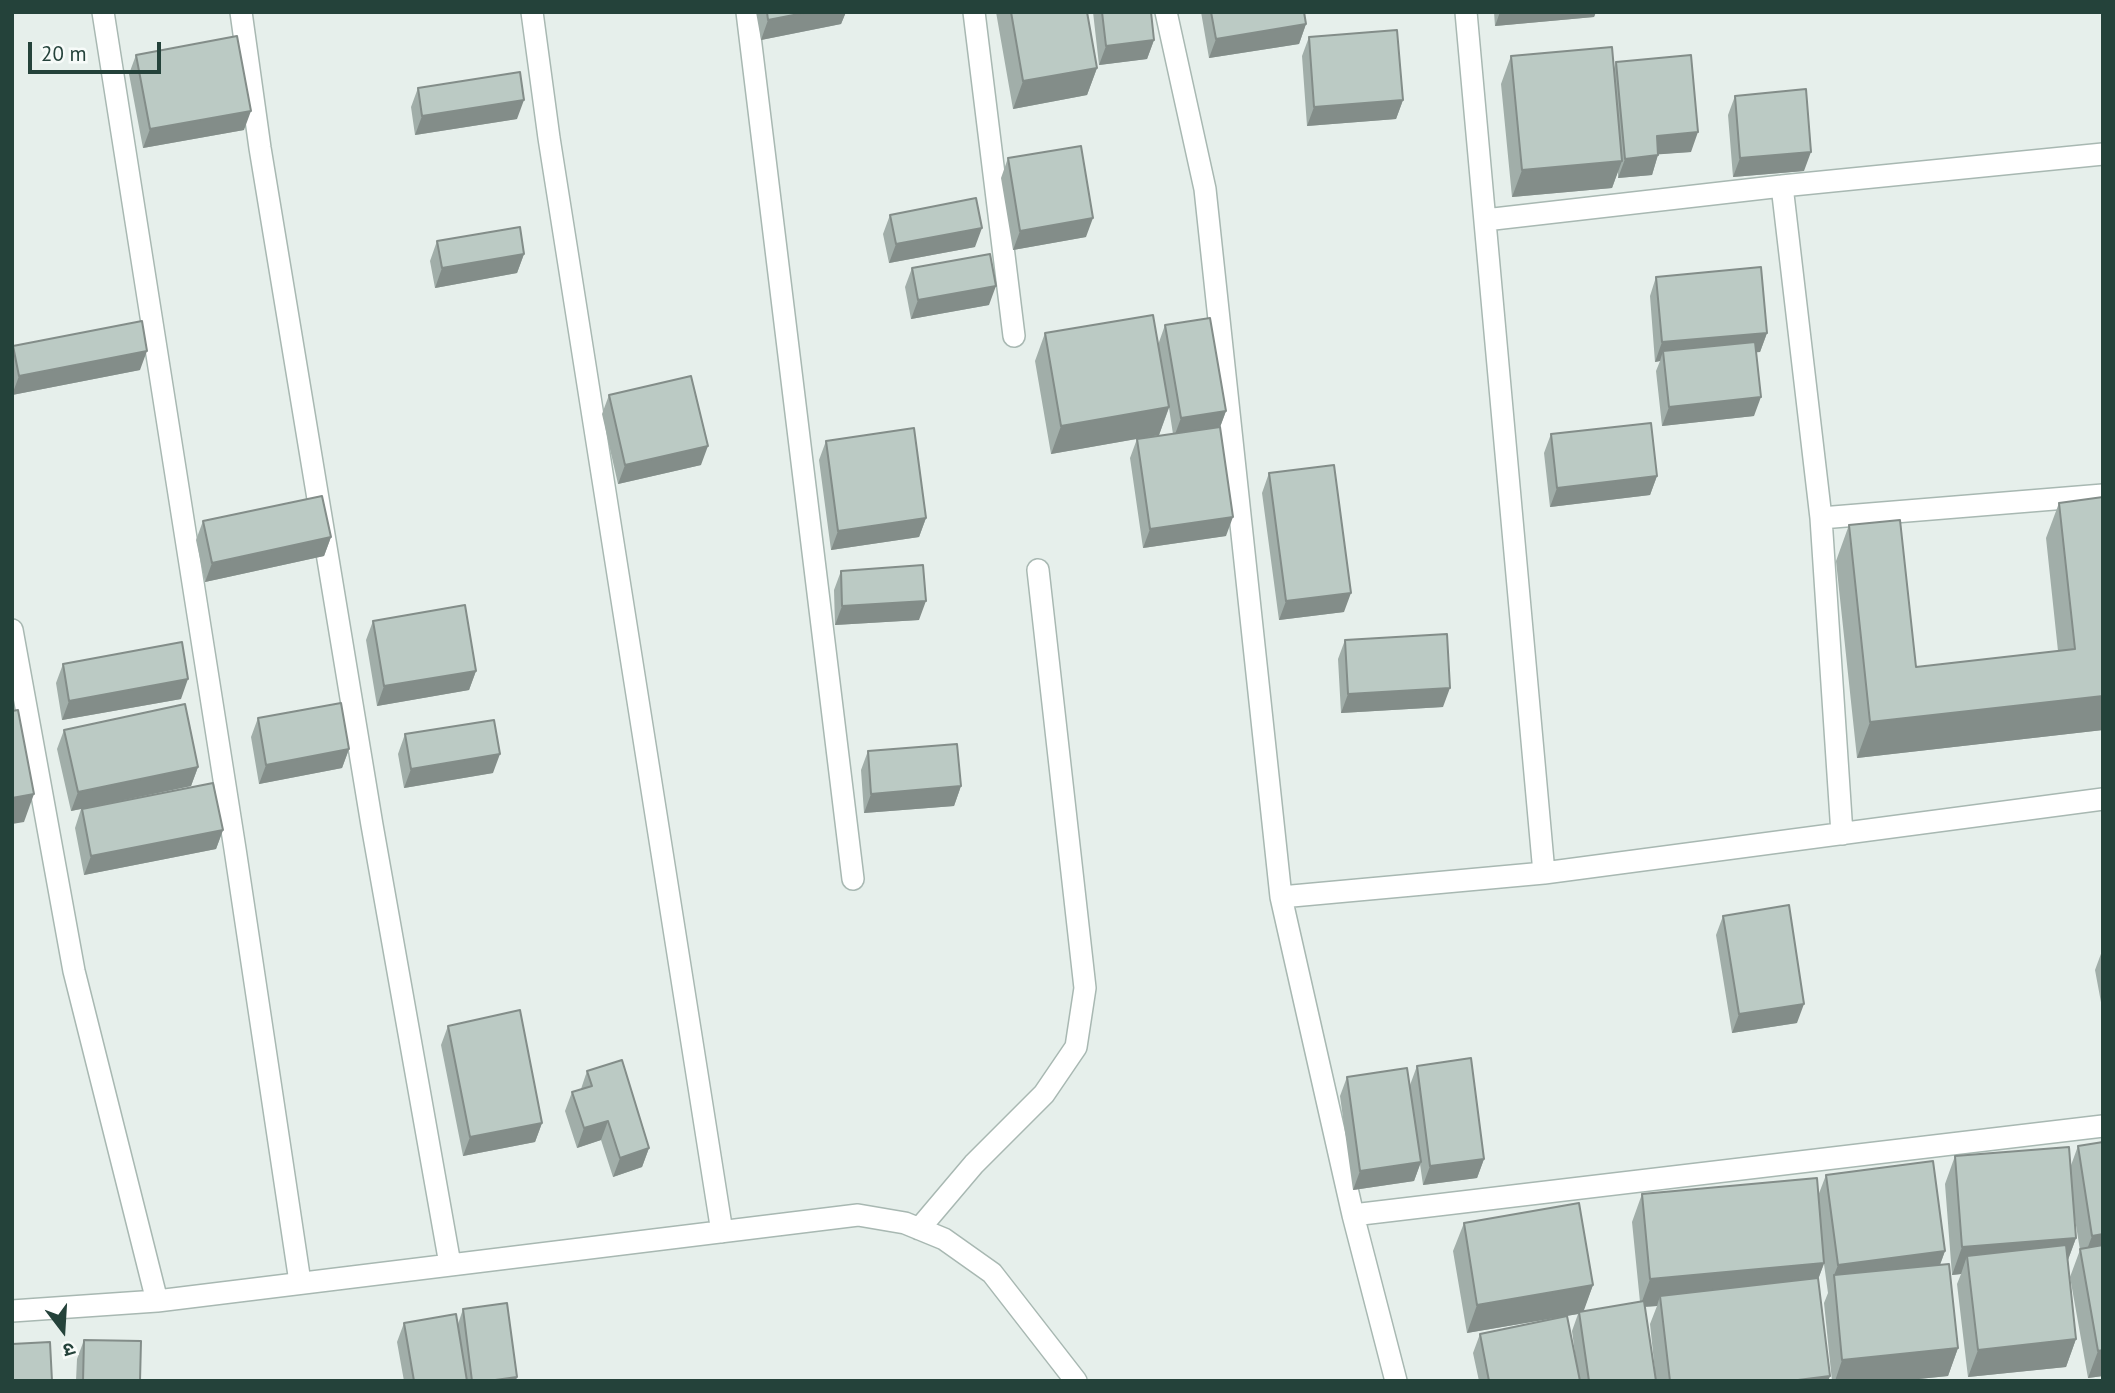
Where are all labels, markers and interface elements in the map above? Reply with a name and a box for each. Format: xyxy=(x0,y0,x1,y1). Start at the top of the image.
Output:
scale bar xyxy=(32,28,164,72)
text: 20 m xyxy=(41,40,87,67)
north arrow xyxy=(28,1295,98,1365)
text: उ xyxy=(60,1337,78,1363)

